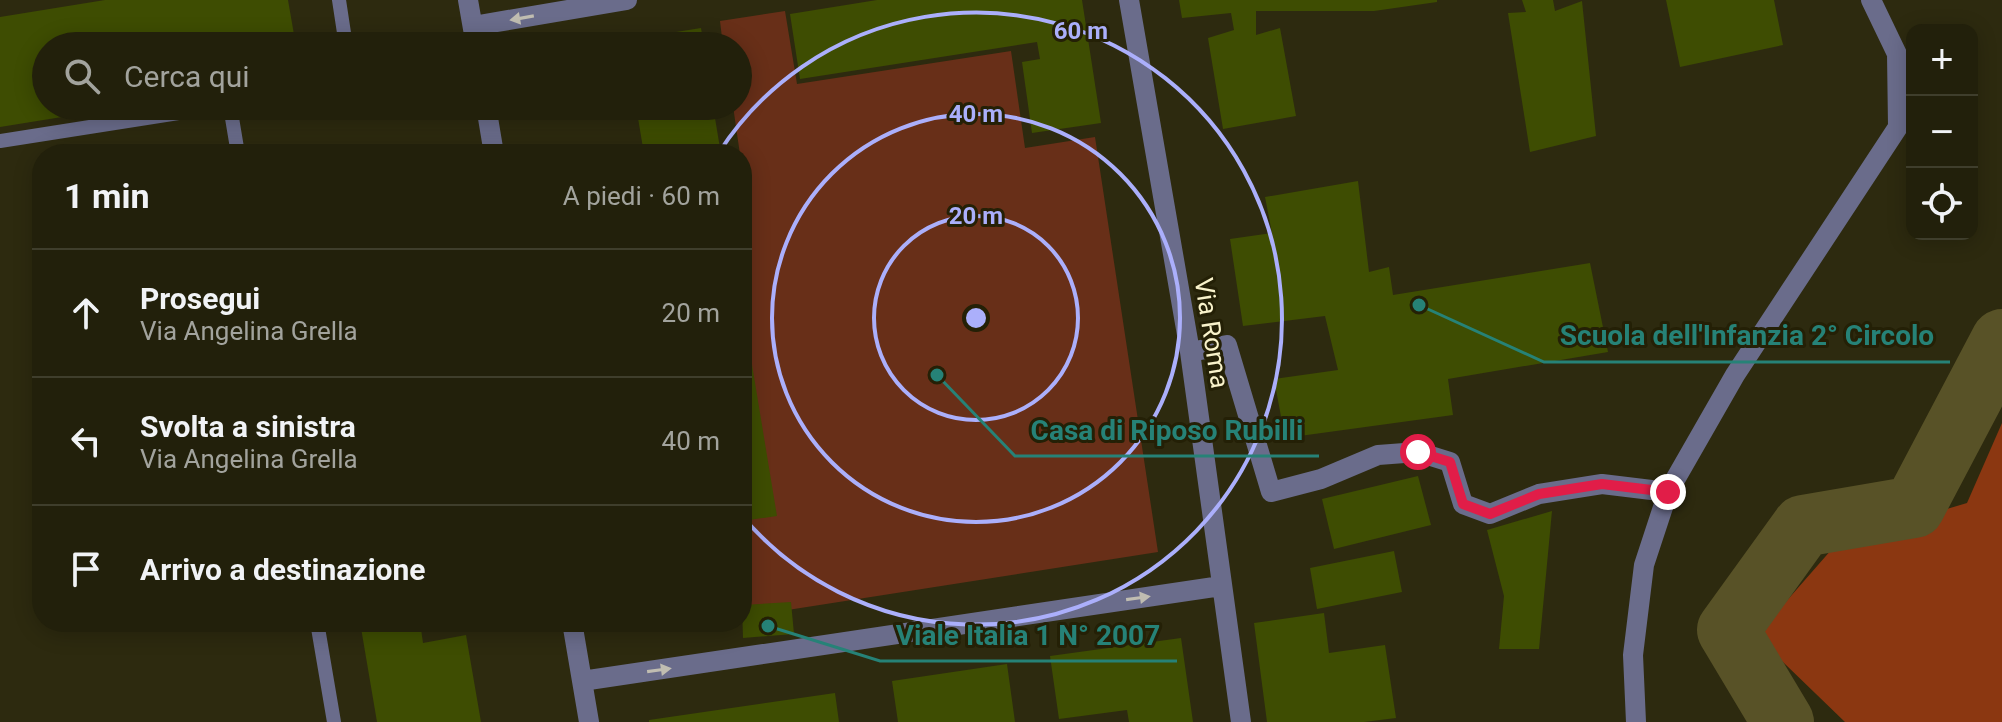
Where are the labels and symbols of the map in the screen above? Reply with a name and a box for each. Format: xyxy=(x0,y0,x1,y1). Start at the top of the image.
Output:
one-way arrow xyxy=(509,12,534,24)
text: 60 m xyxy=(1054,17,1108,45)
text: 40 m xyxy=(949,100,1003,128)
text: 20 m xyxy=(949,202,1003,230)
street label: Via Roma xyxy=(1188,276,1236,390)
centre of rings xyxy=(962,304,990,332)
callout: Scuola dell'Infanzia 2° Circolo xyxy=(1544,310,1950,362)
text: Scuola dell'Infanzia 2° Circolo xyxy=(1560,319,1934,352)
callout: Casa di Riposo Rubilli xyxy=(1015,404,1319,456)
text: Casa di Riposo Rubilli xyxy=(1031,414,1303,447)
route start xyxy=(1400,434,1436,470)
route end xyxy=(1650,474,1686,510)
one-way arrow xyxy=(1126,591,1151,604)
callout: Viale Italia 1 N° 2007 xyxy=(880,609,1177,661)
text: Viale Italia 1 N° 2007 xyxy=(896,619,1160,652)
one-way arrow xyxy=(647,663,672,676)

